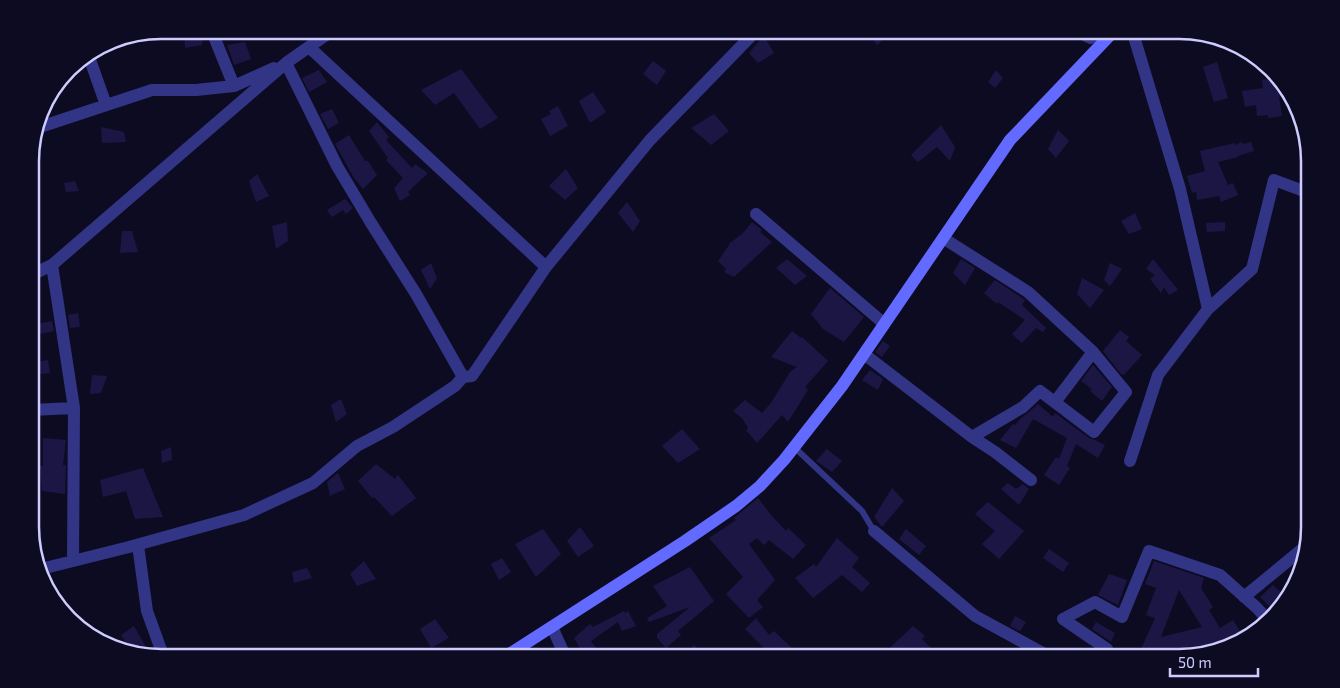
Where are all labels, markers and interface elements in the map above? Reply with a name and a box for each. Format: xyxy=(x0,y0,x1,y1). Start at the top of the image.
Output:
scale bar xyxy=(1170,646,1258,678)
text: 50 m xyxy=(1178,653,1212,671)

